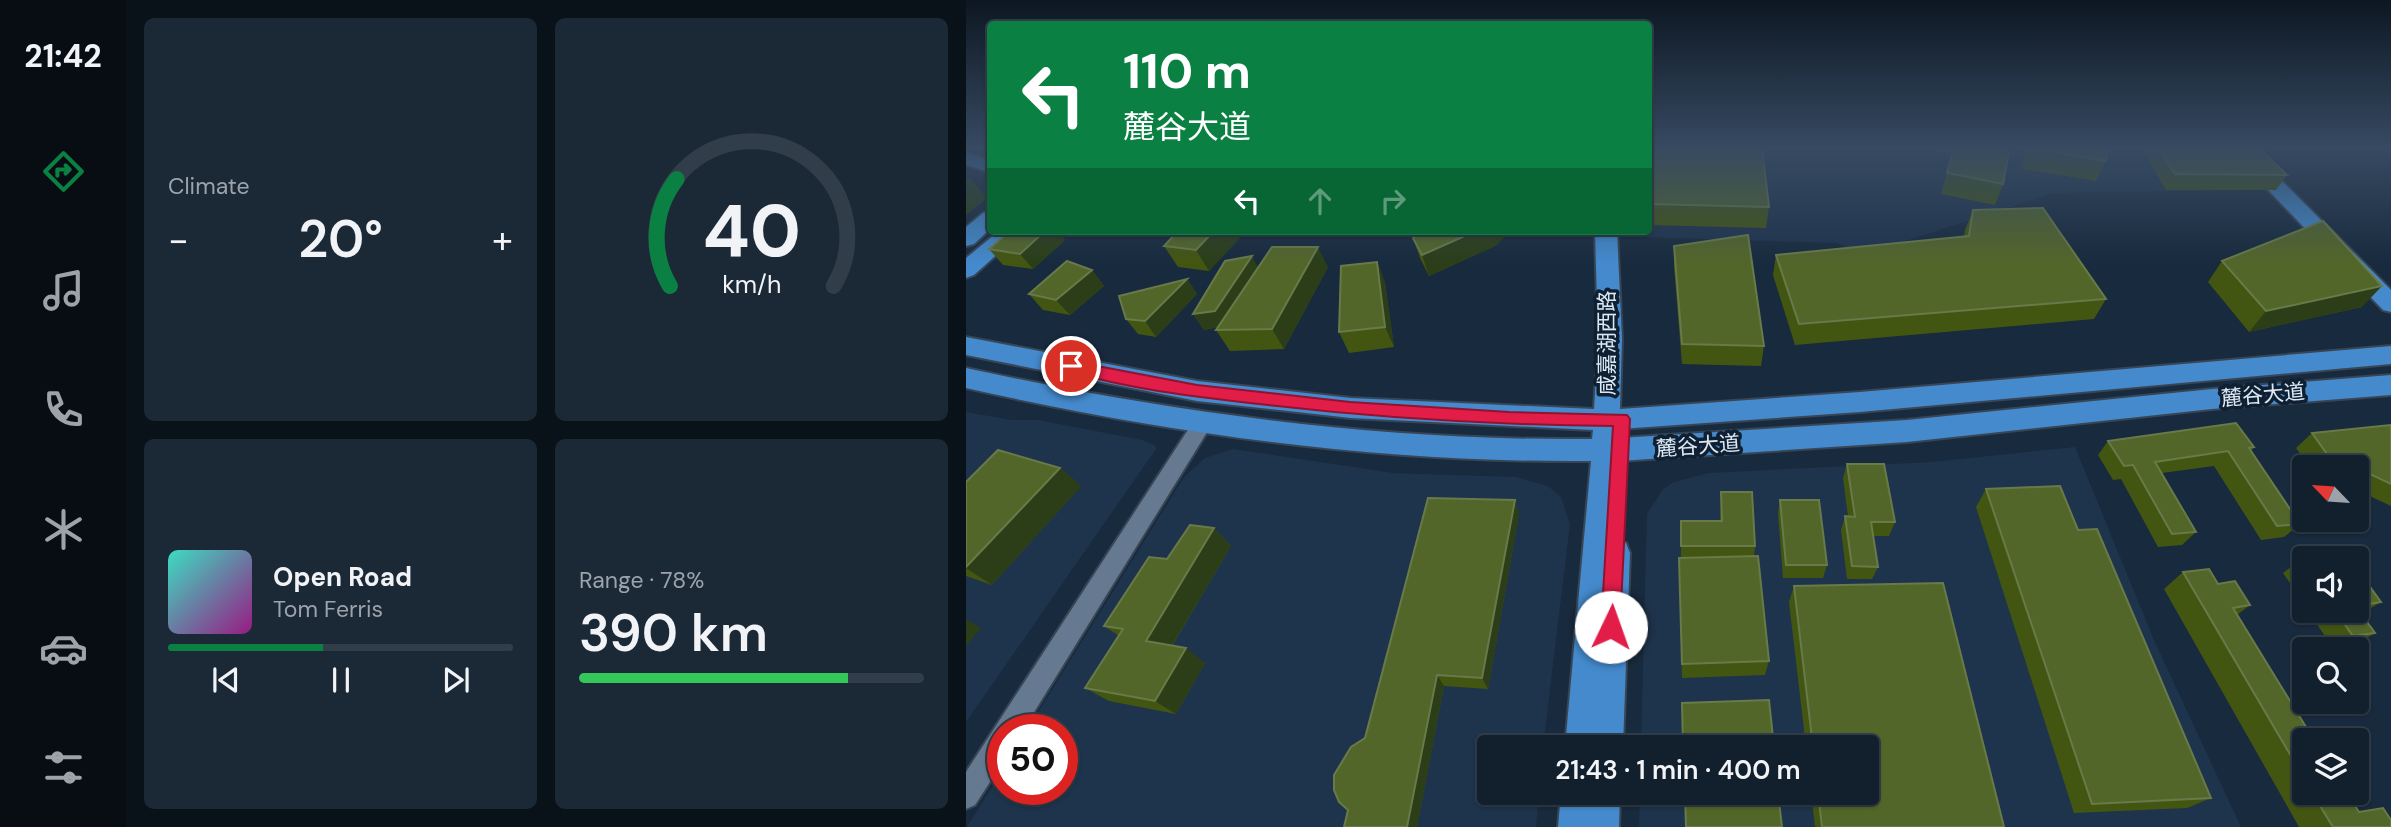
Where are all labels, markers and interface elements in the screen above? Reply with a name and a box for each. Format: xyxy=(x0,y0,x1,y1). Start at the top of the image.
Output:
text: 21:42 xyxy=(24,35,102,77)
text: 110 m xyxy=(1123,39,1251,103)
icon: left xyxy=(1008,49,1099,140)
text: 麓谷大道 xyxy=(1123,106,1251,148)
icon: directions xyxy=(39,147,88,196)
text: Climate xyxy=(168,171,250,201)
icon: left xyxy=(1228,182,1266,220)
icon: ahead xyxy=(1301,182,1339,220)
icon: right xyxy=(1374,182,1412,220)
text: 40 xyxy=(702,184,801,279)
text: 20° xyxy=(298,205,383,273)
text: − xyxy=(168,215,189,265)
text: + xyxy=(492,215,513,265)
icon: music xyxy=(39,266,88,315)
text: km/h xyxy=(722,267,781,300)
street label: 咸嘉湖西路 xyxy=(1593,291,1621,396)
pin xyxy=(1041,336,1101,396)
icon: arrive xyxy=(1052,347,1090,385)
street label: 麓谷大道 xyxy=(2220,377,2306,413)
icon: phone xyxy=(39,385,88,434)
street label: 麓谷大道 xyxy=(1655,429,1741,463)
north arrow xyxy=(2292,455,2370,532)
map controls xyxy=(2292,455,2369,805)
icon: climate xyxy=(39,505,88,554)
button: sound xyxy=(2292,546,2369,623)
text: Open Road xyxy=(273,560,412,594)
text: Range · 78% xyxy=(579,565,704,595)
position arrow xyxy=(1574,590,1648,664)
text: Tom Ferris xyxy=(273,594,383,624)
text: 390 km xyxy=(579,599,768,667)
icon: car xyxy=(39,624,88,673)
button: search xyxy=(2292,637,2369,714)
icon: previous xyxy=(207,661,245,699)
icon: pause xyxy=(322,661,360,699)
icon: next xyxy=(437,661,475,699)
speed limit sign: 50 xyxy=(987,714,1078,805)
button: layers xyxy=(2292,728,2369,805)
icon: filters xyxy=(39,743,88,792)
text: 21:43 · 1 min · 400 m xyxy=(1555,753,1801,787)

